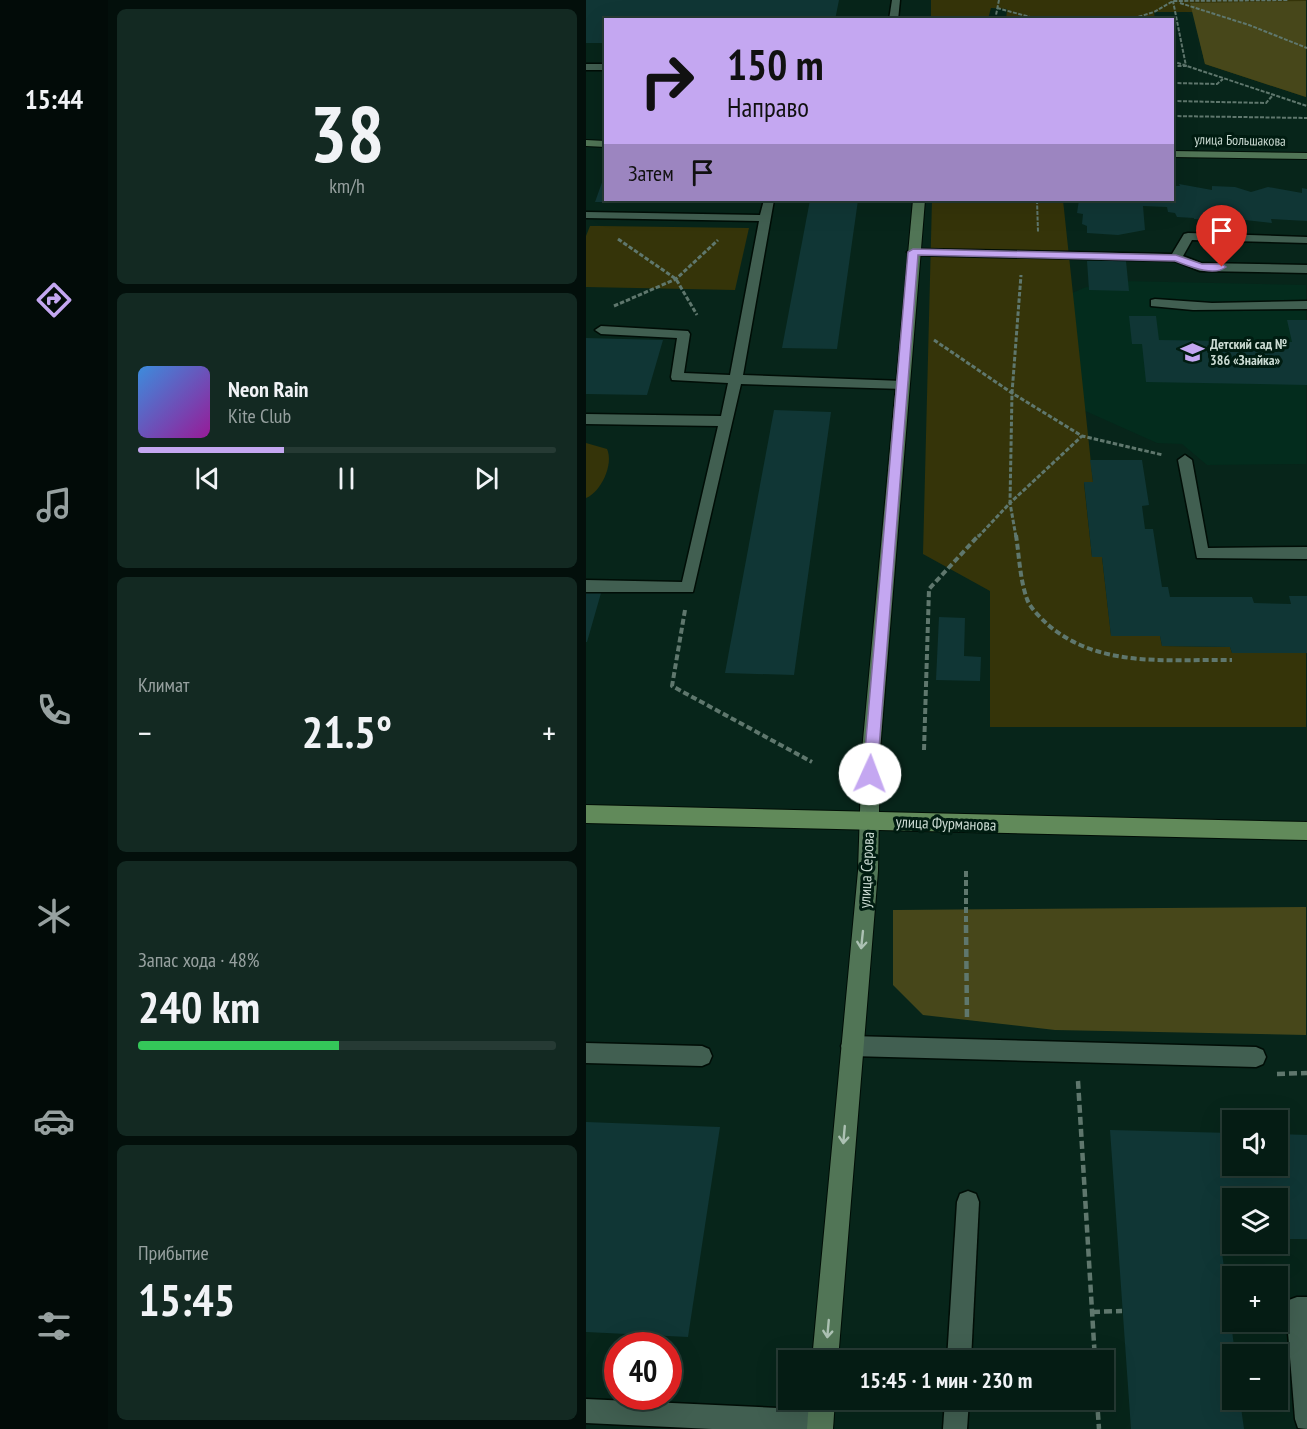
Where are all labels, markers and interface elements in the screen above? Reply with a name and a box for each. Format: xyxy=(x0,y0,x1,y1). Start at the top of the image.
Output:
text: 150 m xyxy=(727,37,824,92)
icon: right xyxy=(628,42,706,120)
text: 15:44 xyxy=(25,82,83,116)
text: 38 xyxy=(310,83,384,184)
text: Направо xyxy=(727,90,809,124)
street label: улица Большакова xyxy=(1194,130,1286,150)
icon: arrive xyxy=(686,156,719,189)
text: Затем xyxy=(628,159,674,187)
text: km/h xyxy=(329,173,365,199)
pin xyxy=(1196,205,1247,267)
icon: arrive xyxy=(1205,214,1238,247)
icon: directions xyxy=(33,279,75,321)
place label: Детский сад № 386 «Знайка» xyxy=(1210,335,1287,369)
school or university icon: Детский сад № 386 «Знайка» xyxy=(1179,339,1205,365)
text: Neon Rain xyxy=(228,375,308,403)
text: Kite Club xyxy=(228,403,291,429)
icon: previous xyxy=(191,462,224,495)
icon: pause xyxy=(330,462,363,495)
icon: next xyxy=(470,462,503,495)
icon: music xyxy=(33,484,75,526)
text: Климат xyxy=(138,672,189,698)
icon: phone xyxy=(33,689,75,731)
text: 21.5° xyxy=(302,702,392,760)
text: − xyxy=(138,711,152,754)
text: + xyxy=(542,711,556,754)
position arrow xyxy=(838,742,902,806)
street label: улица Фурманова xyxy=(895,811,997,835)
street label: улица Серова xyxy=(854,831,878,909)
icon: climate xyxy=(33,895,75,937)
one-way arrow xyxy=(856,930,867,950)
text: Запас хода · 48% xyxy=(138,947,259,973)
text: 240 km xyxy=(138,977,260,1035)
icon: car xyxy=(33,1100,75,1142)
map controls xyxy=(1222,1110,1288,1410)
button: sound xyxy=(1222,1110,1288,1176)
one-way arrow xyxy=(838,1124,849,1144)
button: layers xyxy=(1222,1188,1288,1254)
text: Прибытие xyxy=(138,1240,209,1266)
button: + xyxy=(1222,1266,1288,1332)
text: 15:45 xyxy=(138,1270,235,1328)
icon: filters xyxy=(33,1305,75,1347)
one-way arrow xyxy=(822,1318,833,1338)
speed limit sign: 40 xyxy=(604,1332,682,1410)
button: − xyxy=(1222,1344,1288,1410)
text: 15:45 · 1 мин · 230 m xyxy=(860,1366,1032,1394)

